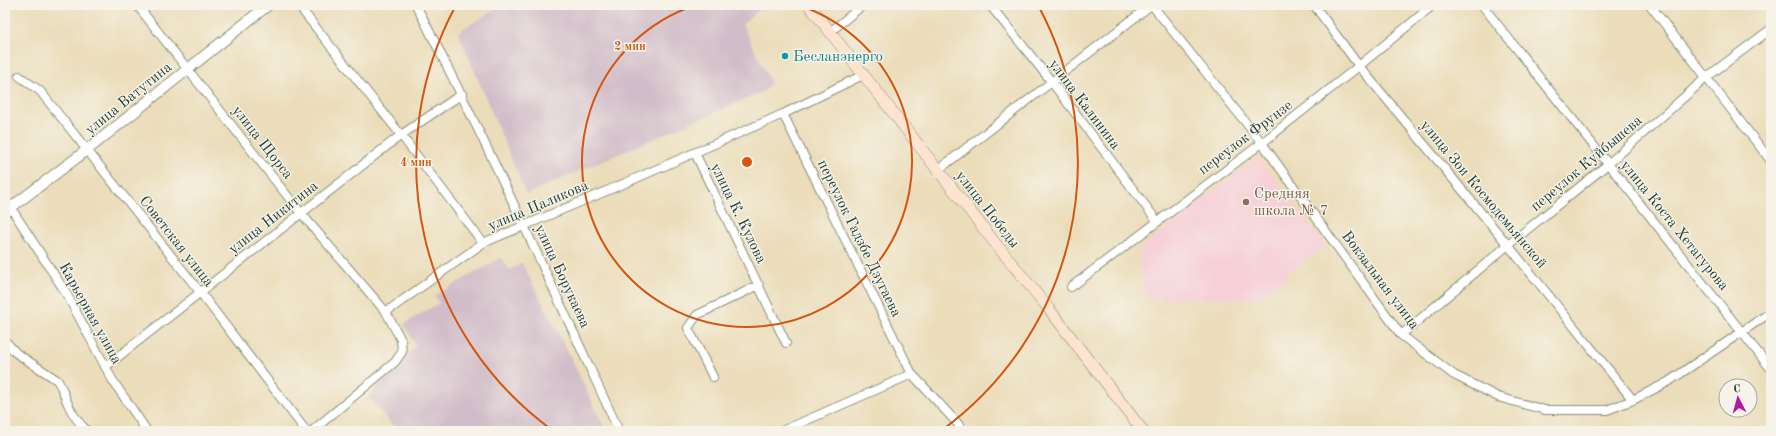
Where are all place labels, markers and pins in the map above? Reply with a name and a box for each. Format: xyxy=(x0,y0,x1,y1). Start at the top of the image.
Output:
place label: Бесланэнерго xyxy=(793,50,883,65)
marker: Бесланэнерго xyxy=(780,51,790,61)
centre of rings xyxy=(740,155,754,169)
place label: Средняя школа № 7 xyxy=(1254,187,1329,219)
marker: Средняя школа № 7 xyxy=(1241,197,1251,207)

